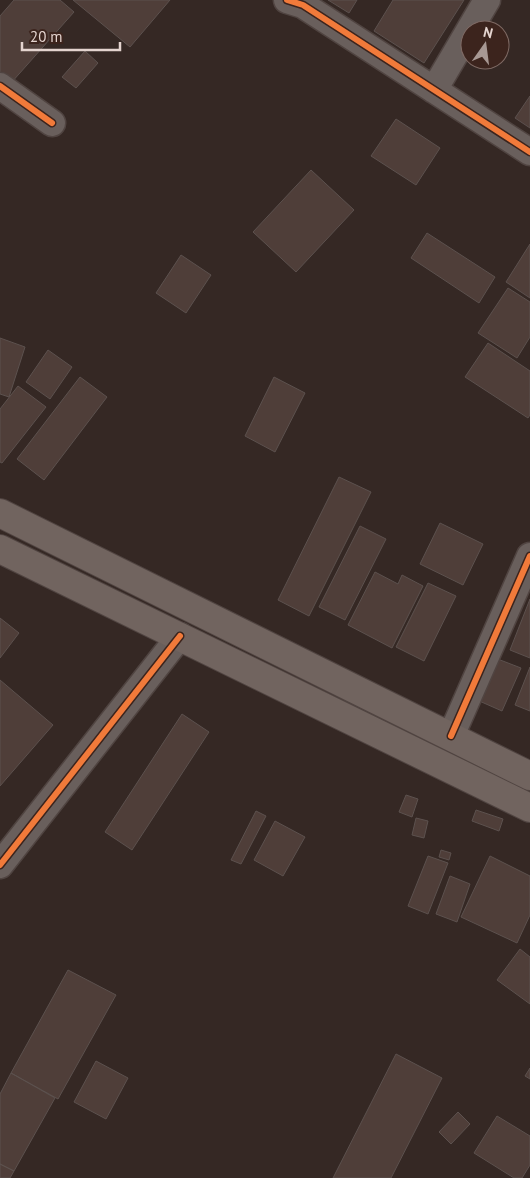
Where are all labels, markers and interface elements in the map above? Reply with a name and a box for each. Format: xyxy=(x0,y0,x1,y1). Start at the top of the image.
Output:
scale bar xyxy=(22,20,120,52)
north arrow xyxy=(460,20,510,70)
text: N xyxy=(482,23,495,42)
text: 20 m xyxy=(30,27,63,46)

